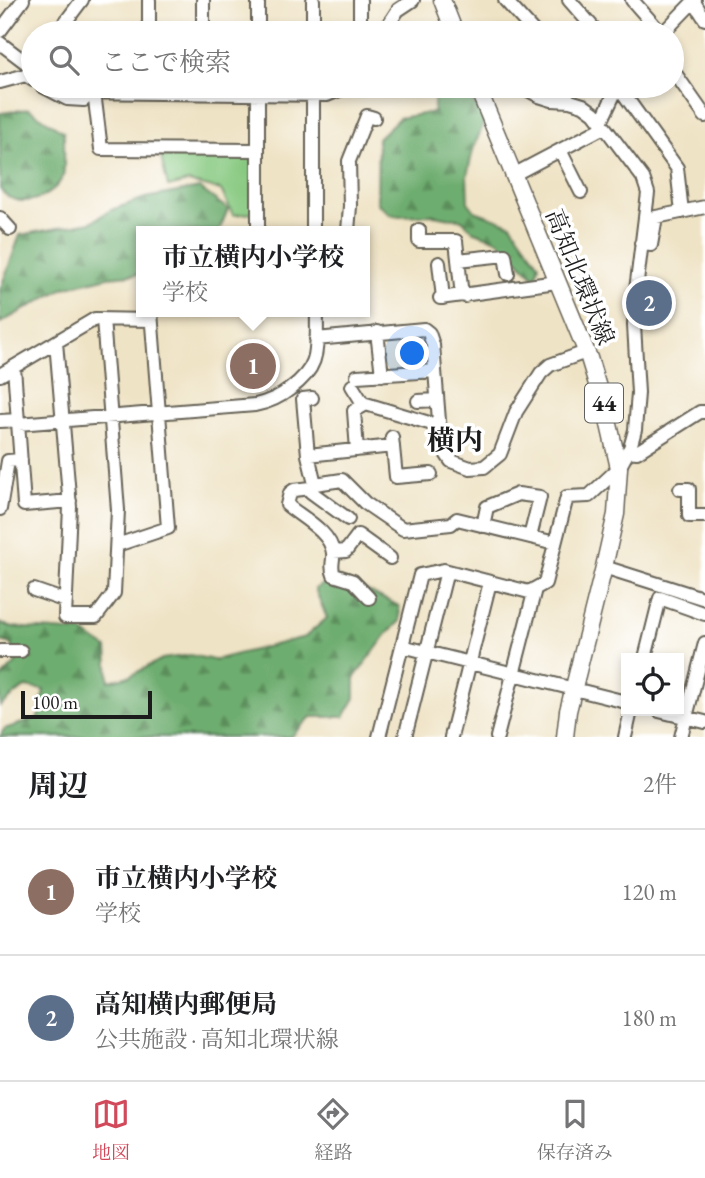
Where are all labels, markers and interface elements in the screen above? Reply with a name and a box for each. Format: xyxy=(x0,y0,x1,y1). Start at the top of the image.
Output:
search box xyxy=(21,21,684,98)
icon: search xyxy=(45,41,83,79)
text: ここで検索 xyxy=(101,45,231,79)
street label: 高知北環状線 xyxy=(539,204,622,349)
popup xyxy=(136,226,370,317)
text: 市立横内小学校 xyxy=(162,240,344,274)
text: 学校 xyxy=(162,277,208,307)
pin: 2 xyxy=(626,277,672,329)
your location xyxy=(395,336,429,370)
pin: 1 xyxy=(230,340,276,392)
road number: 44 xyxy=(585,384,623,422)
district label: 横内 xyxy=(427,422,483,458)
map controls xyxy=(621,653,684,716)
button: locate xyxy=(621,653,684,716)
scale bar xyxy=(21,688,152,720)
text: 100 m xyxy=(32,690,78,715)
text: 周辺 xyxy=(28,766,88,805)
text: 2件 xyxy=(643,769,677,799)
text: 市立横内小学校 xyxy=(95,861,277,895)
text: 1 xyxy=(45,877,57,907)
text: 120 m xyxy=(621,877,677,907)
text: 学校 xyxy=(95,898,141,928)
text: 高知横内郵便局 xyxy=(95,987,277,1021)
text: 2 xyxy=(45,1003,57,1033)
text: 180 m xyxy=(621,1003,677,1033)
text: 公共施設 · 高知北環状線 xyxy=(95,1024,339,1054)
tab: 地図 xyxy=(92,1095,130,1165)
tab: 経路 xyxy=(314,1095,353,1165)
tab: 保存済み xyxy=(537,1095,613,1165)

